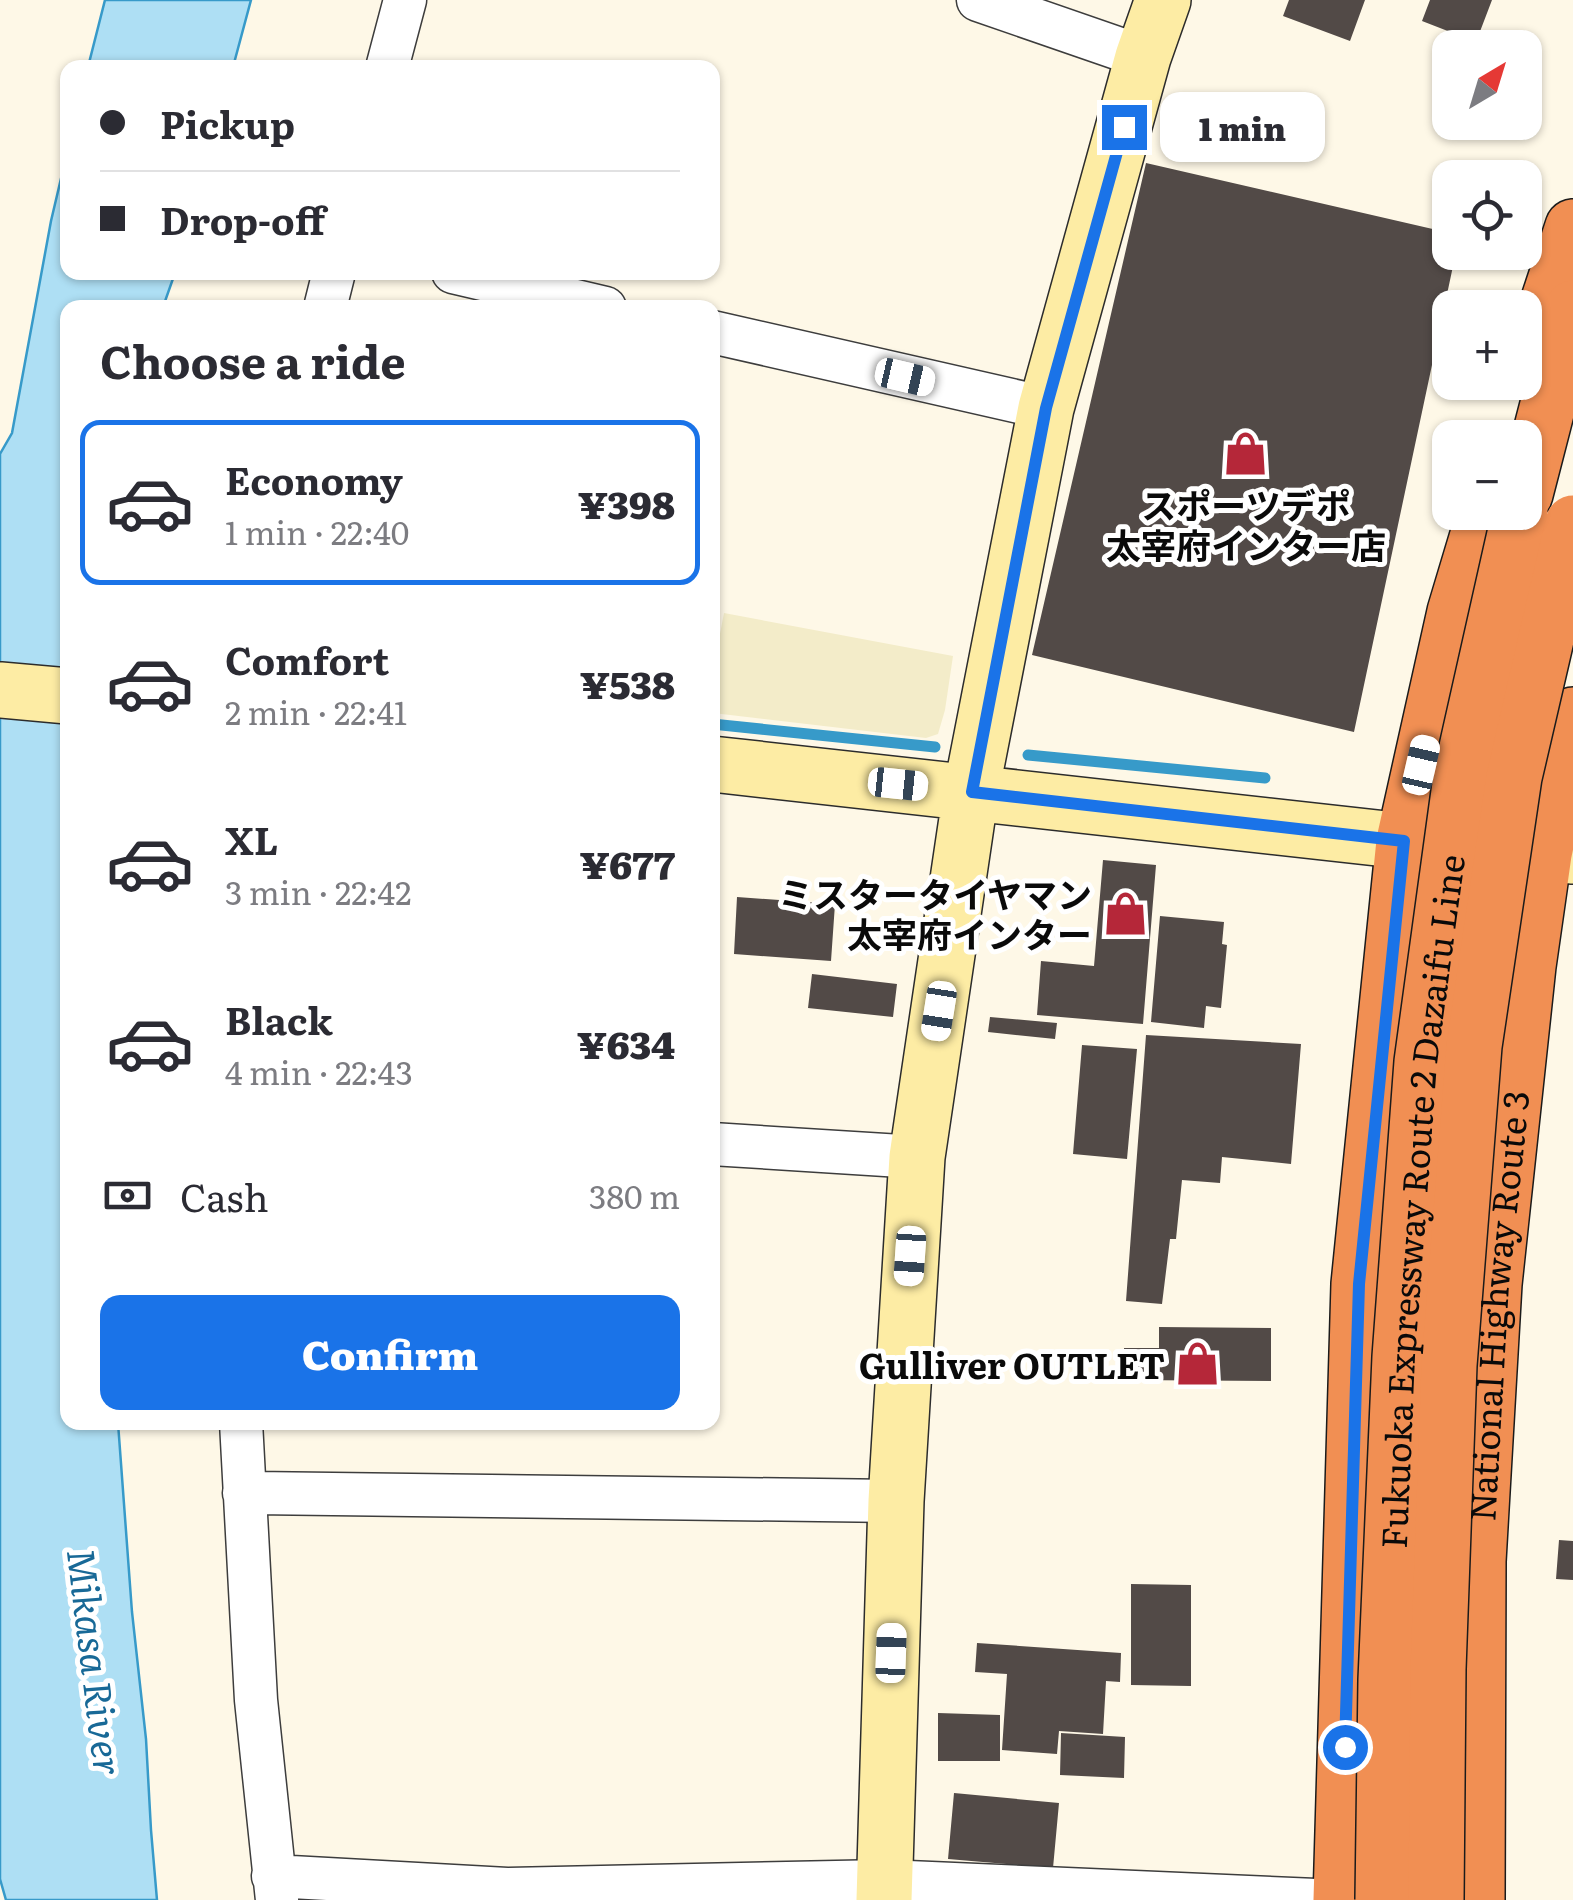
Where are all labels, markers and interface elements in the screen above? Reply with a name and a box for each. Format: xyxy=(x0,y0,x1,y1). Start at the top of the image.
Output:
north arrow xyxy=(1432,30,1542,140)
map controls xyxy=(1432,30,1542,530)
callout: 1 min xyxy=(1159,92,1324,162)
text: Pickup xyxy=(160,94,295,151)
text: 1 min xyxy=(1199,103,1286,151)
route end xyxy=(1102,105,1147,150)
button: locate xyxy=(1432,160,1542,270)
text: Drop-off xyxy=(160,190,325,247)
button: + xyxy=(1432,290,1542,400)
text: Choose a ride xyxy=(100,326,406,393)
car xyxy=(872,356,938,398)
button: − xyxy=(1432,420,1542,530)
shop icon: スポーツデポ 太宰府インター店 xyxy=(1222,430,1270,478)
text: Economy xyxy=(225,450,403,507)
icon: car xyxy=(105,458,195,548)
text: ¥398 xyxy=(578,474,675,531)
place label: スポーツデポ 太宰府インター店 xyxy=(1106,478,1386,570)
text: 1 min · 22:40 xyxy=(225,507,409,555)
text: Comfort xyxy=(225,630,389,687)
icon: car xyxy=(105,638,195,728)
text: ¥538 xyxy=(580,654,675,711)
text: 2 min · 22:41 xyxy=(225,687,407,735)
car xyxy=(1400,732,1442,798)
car xyxy=(867,766,929,802)
text: XL xyxy=(225,810,278,867)
icon: car xyxy=(105,818,195,908)
text: ¥677 xyxy=(580,834,675,891)
street label: Fukuoka Expressway Route 2 Dazaifu Line xyxy=(1366,851,1476,1550)
text: 3 min · 22:42 xyxy=(225,867,411,915)
place label: ミスタータイヤマン 太宰府インター xyxy=(778,867,1092,959)
shop icon: ミスタータイヤマン 太宰府インター xyxy=(1101,889,1149,937)
car xyxy=(919,979,959,1043)
text: Black xyxy=(225,990,333,1047)
icon: car xyxy=(105,998,195,1088)
text: ¥634 xyxy=(577,1014,675,1071)
text: 4 min · 22:43 xyxy=(225,1047,413,1095)
street label: National Highway Route 3 xyxy=(1454,1088,1541,1523)
text: Cash xyxy=(180,1167,269,1224)
icon: cash xyxy=(100,1168,155,1223)
text: 380 m xyxy=(589,1171,680,1219)
car xyxy=(893,1225,927,1287)
button: Confirm xyxy=(100,1295,680,1410)
place label: Gulliver OUTLET xyxy=(859,1338,1165,1390)
shop icon: Gulliver OUTLET xyxy=(1174,1340,1222,1388)
water label: Mikasa River xyxy=(55,1545,139,1779)
car xyxy=(875,1622,907,1684)
route start xyxy=(1323,1725,1368,1770)

